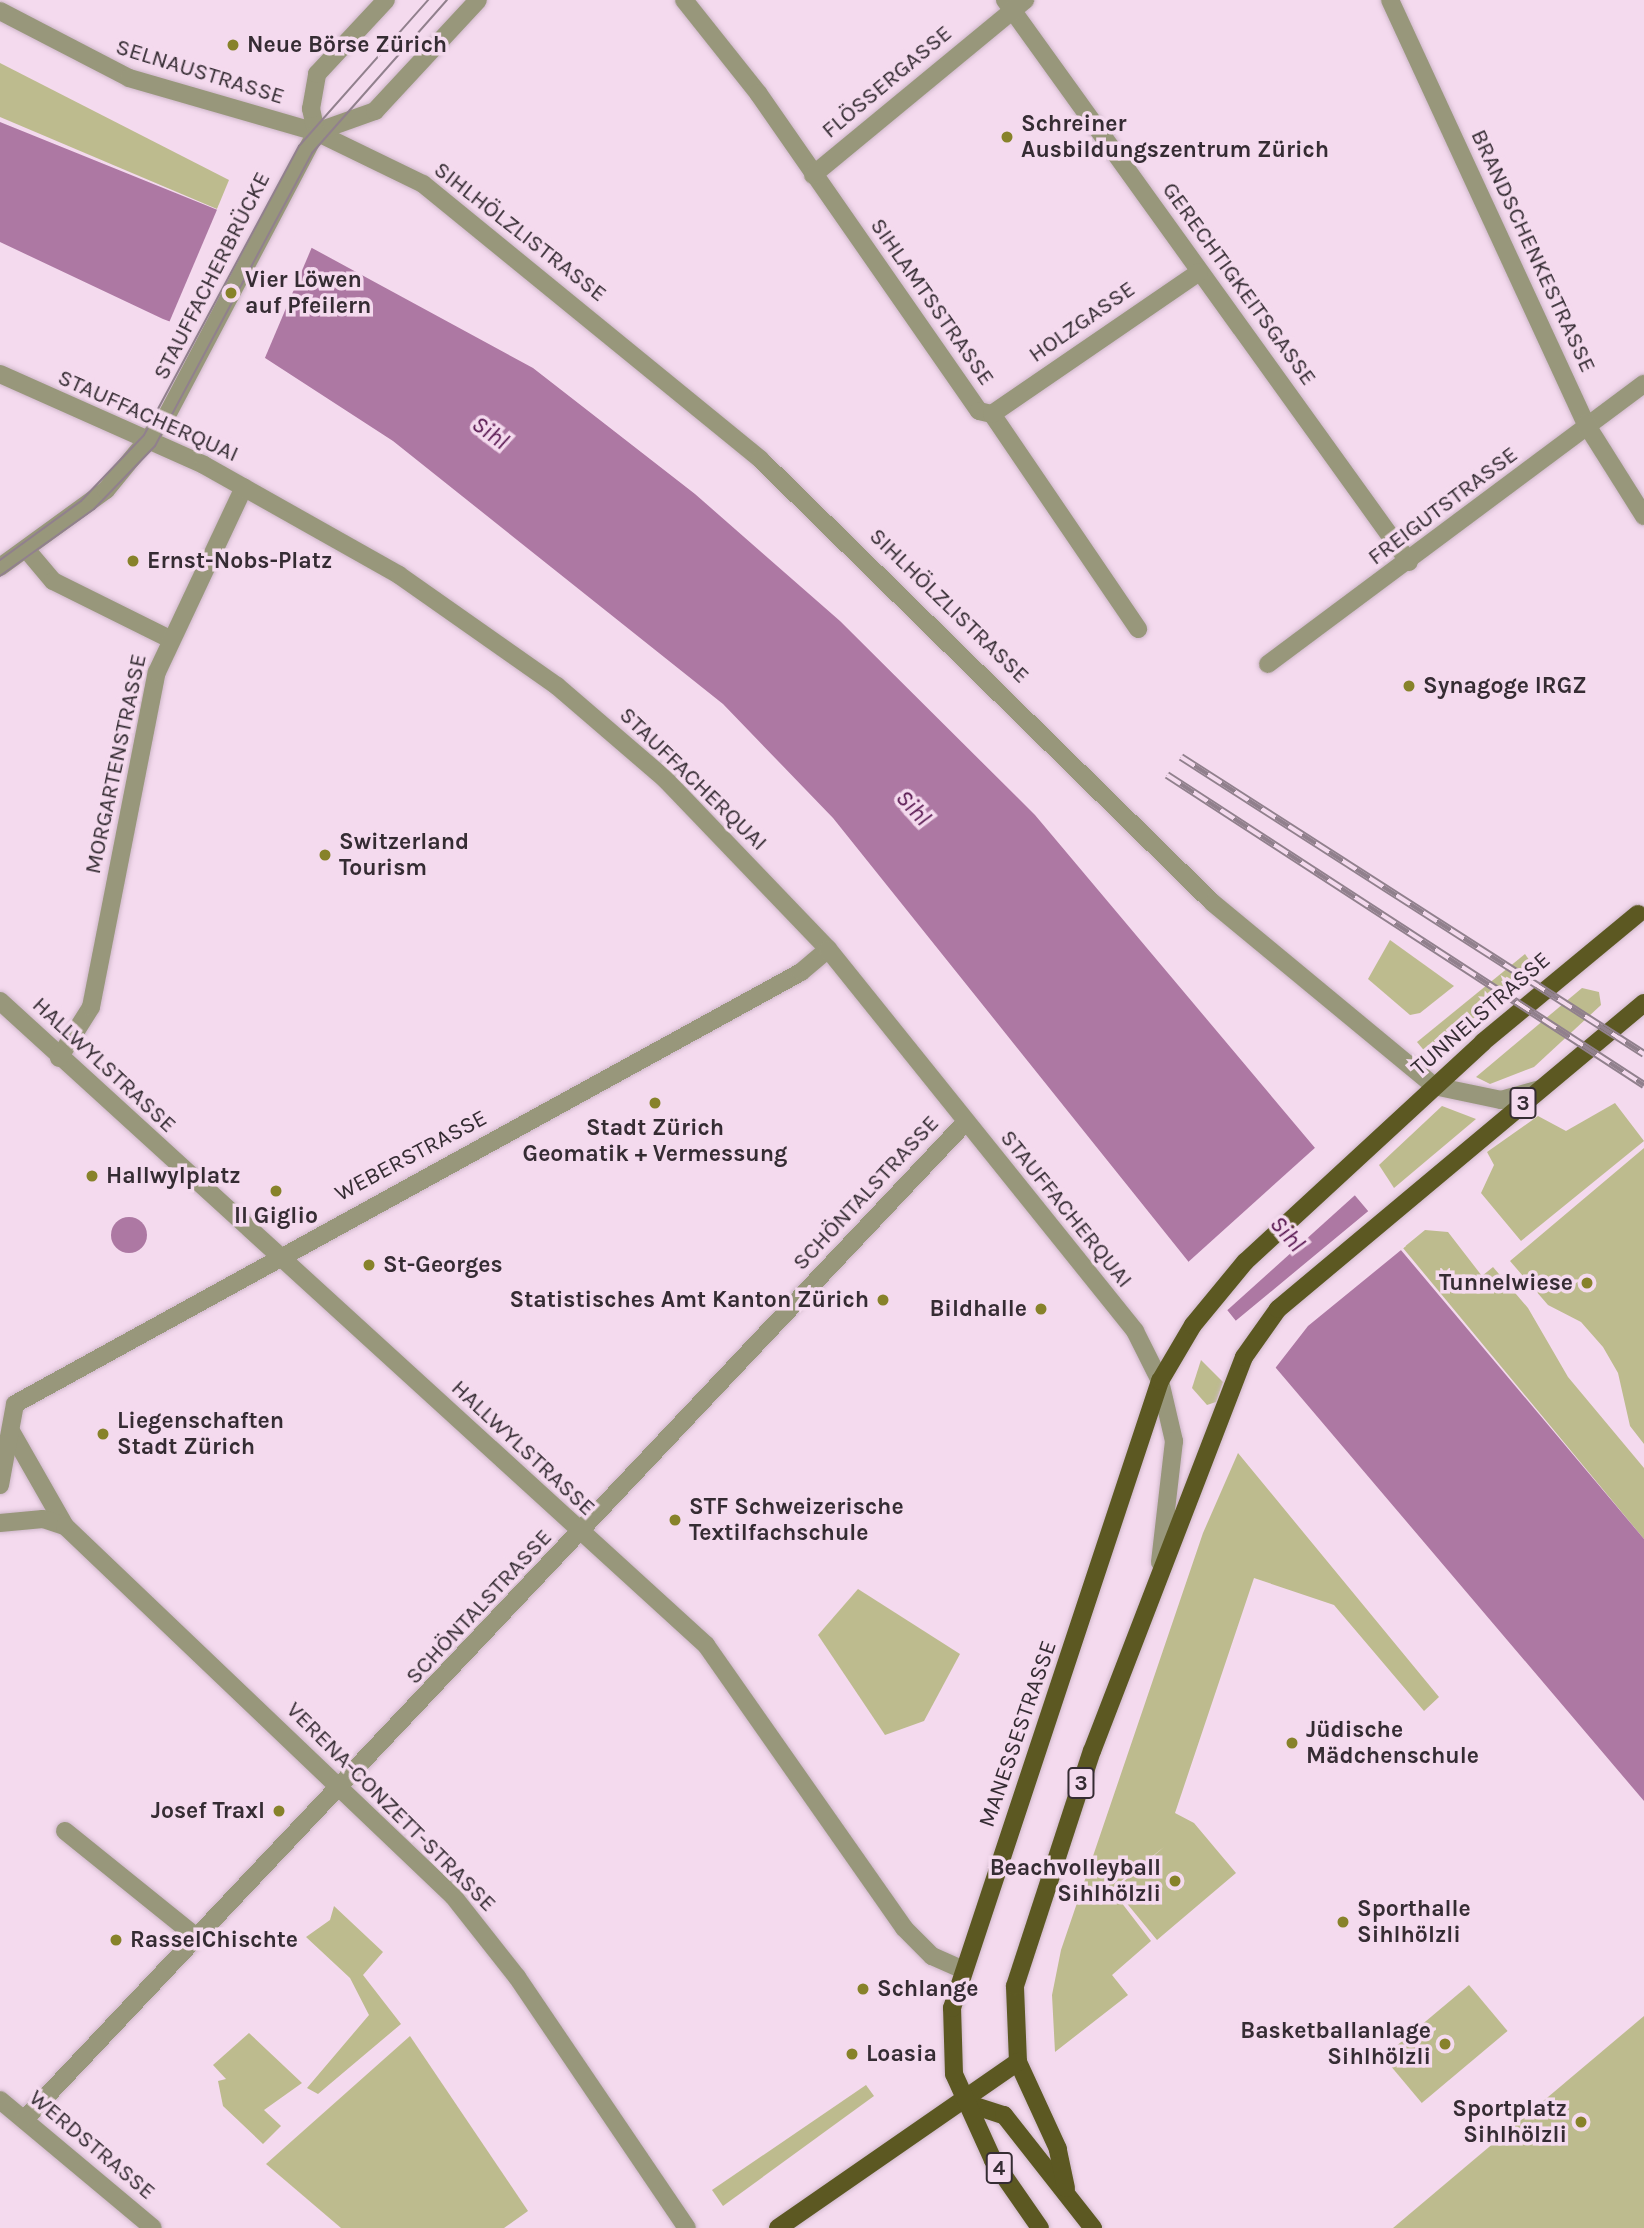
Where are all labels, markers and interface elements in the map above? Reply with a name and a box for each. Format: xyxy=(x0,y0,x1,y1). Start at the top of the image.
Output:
street label: FLÖSSERGASSE xyxy=(816,20,958,144)
place label: Neue Börse Zürich xyxy=(247,31,447,59)
street label: SELNAUSTRASSE xyxy=(112,33,288,111)
marker: Neue Börse Zürich xyxy=(225,37,241,53)
place label: Schreiner Ausbildungszentrum Zürich xyxy=(1021,110,1329,164)
street label: BRANDSCHENKESTRASSE xyxy=(1465,125,1601,377)
marker: Schreiner Ausbildungszentrum Zürich xyxy=(999,129,1015,145)
street label: SIHLHÖLZLISTRASSE xyxy=(428,156,612,308)
street label: STAUFFACHERBRÜCKE xyxy=(148,167,276,385)
street label: GERECHTIGKEITSGASSE xyxy=(1156,177,1322,391)
street label: SIHLAMTSSTRASSE xyxy=(864,213,1000,391)
place label: Vier Löwen auf Pfeilern xyxy=(245,266,371,320)
street label: HOLZGASSE xyxy=(1024,275,1140,369)
marker: Vier Löwen auf Pfeilern xyxy=(223,285,239,301)
street label: STAUFFACHERQUAI xyxy=(53,364,243,468)
water label: Sihl xyxy=(466,410,514,456)
street label: FREIGUTSTRASSE xyxy=(1363,441,1523,571)
street label: SIHLHÖLZLISTRASSE xyxy=(863,523,1035,689)
place label: Ernst-Nobs-Platz xyxy=(147,547,332,575)
marker: Ernst-Nobs-Platz xyxy=(125,553,141,569)
street label: MORGARTENSTRASSE xyxy=(79,652,153,876)
place label: Synagoge IRGZ xyxy=(1423,672,1587,700)
marker: Synagoge IRGZ xyxy=(1401,678,1417,694)
street label: STAUFFACHERQUAI xyxy=(613,701,773,857)
water label: Sihl xyxy=(889,784,937,832)
place label: Switzerland Tourism xyxy=(339,828,469,882)
marker: Switzerland Tourism xyxy=(317,847,333,863)
street label: TUNNELSTRASSE xyxy=(1406,946,1556,1082)
street label: HALLWYLSTRASSE xyxy=(26,991,182,1139)
road number: 3 xyxy=(1509,1086,1537,1120)
marker: Stadt Zürich Geomatik + Vermessung xyxy=(647,1095,663,1111)
street label: WEBERSTRASSE xyxy=(330,1104,492,1208)
street label: SCHÖNTALSTRASSE xyxy=(787,1110,945,1276)
place label: Stadt Zürich Geomatik + Vermessung xyxy=(523,1114,787,1168)
street label: STAUFFACHERQUAI xyxy=(994,1125,1138,1293)
place label: Hallwylplatz xyxy=(106,1162,241,1190)
marker: Hallwylplatz xyxy=(84,1168,100,1184)
marker: Il Giglio xyxy=(268,1183,284,1199)
place label: Il Giglio xyxy=(234,1202,318,1230)
water label: Sihl xyxy=(1263,1210,1311,1258)
place label: St-Georges xyxy=(383,1251,503,1279)
marker: St-Georges xyxy=(361,1257,377,1273)
place label: Tunnelwiese xyxy=(1439,1269,1573,1297)
marker: Tunnelwiese xyxy=(1579,1275,1595,1291)
place label: Statistisches Amt Kanton Zürich xyxy=(510,1286,869,1314)
marker: Statistisches Amt Kanton Zürich xyxy=(875,1292,891,1308)
place label: Bildhalle xyxy=(929,1295,1027,1323)
marker: Bildhalle xyxy=(1033,1301,1049,1317)
street label: HALLWYLSTRASSE xyxy=(445,1374,601,1522)
place label: Liegenschaften Stadt Zürich xyxy=(117,1407,284,1461)
marker: Liegenschaften Stadt Zürich xyxy=(95,1426,111,1442)
place label: STF Schweizerische Textilfachschule xyxy=(689,1493,904,1547)
marker: STF Schweizerische Textilfachschule xyxy=(667,1512,683,1528)
street label: SCHÖNTALSTRASSE xyxy=(400,1524,558,1690)
street label: MANESSESTRASSE xyxy=(973,1637,1063,1831)
street label: VERENA-CONZETT-STRASSE xyxy=(280,1696,502,1918)
place label: Jüdische Mädchenschule xyxy=(1306,1716,1479,1770)
marker: Jüdische Mädchenschule xyxy=(1284,1735,1300,1751)
road number: 3 xyxy=(1067,1766,1095,1800)
place label: Josef Traxl xyxy=(151,1797,265,1825)
marker: Josef Traxl xyxy=(271,1803,287,1819)
place label: Beachvolleyball Sihlhölzli xyxy=(990,1854,1161,1908)
marker: Beachvolleyball Sihlhölzli xyxy=(1167,1873,1183,1889)
place label: Sporthalle Sihlhölzli xyxy=(1357,1895,1471,1949)
marker: Sporthalle Sihlhölzli xyxy=(1335,1914,1351,1930)
place label: RasselChischte xyxy=(130,1926,298,1954)
marker: RasselChischte xyxy=(108,1932,124,1948)
place label: Schlange xyxy=(877,1975,979,2003)
marker: Schlange xyxy=(855,1981,871,1997)
place label: Basketballanlage Sihlhölzli xyxy=(1240,2017,1431,2071)
marker: Basketballanlage Sihlhölzli xyxy=(1437,2036,1453,2052)
place label: Loasia xyxy=(866,2040,937,2068)
marker: Loasia xyxy=(844,2046,860,2062)
street label: WERDSTRASSE xyxy=(23,2084,161,2206)
place label: Sportplatz Sihlhölzli xyxy=(1452,2095,1567,2149)
marker: Sportplatz Sihlhölzli xyxy=(1573,2114,1589,2130)
road number: 4 xyxy=(985,2150,1013,2186)

